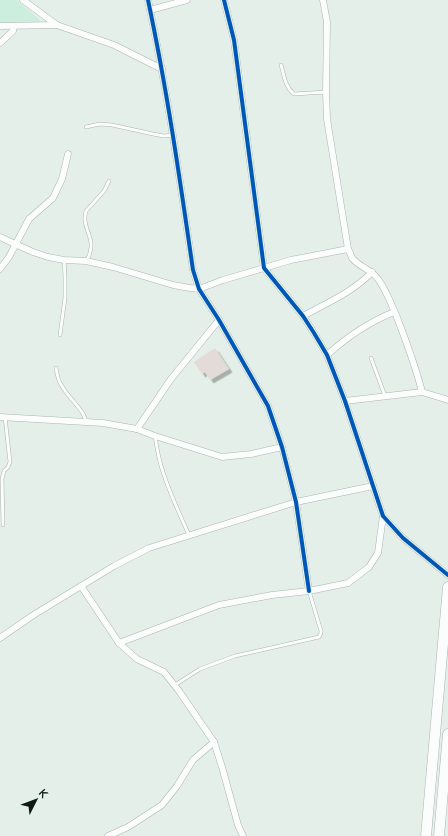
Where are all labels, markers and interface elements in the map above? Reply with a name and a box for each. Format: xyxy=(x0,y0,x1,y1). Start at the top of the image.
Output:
north arrow xyxy=(16,780,56,820)
text: K xyxy=(35,786,52,802)

